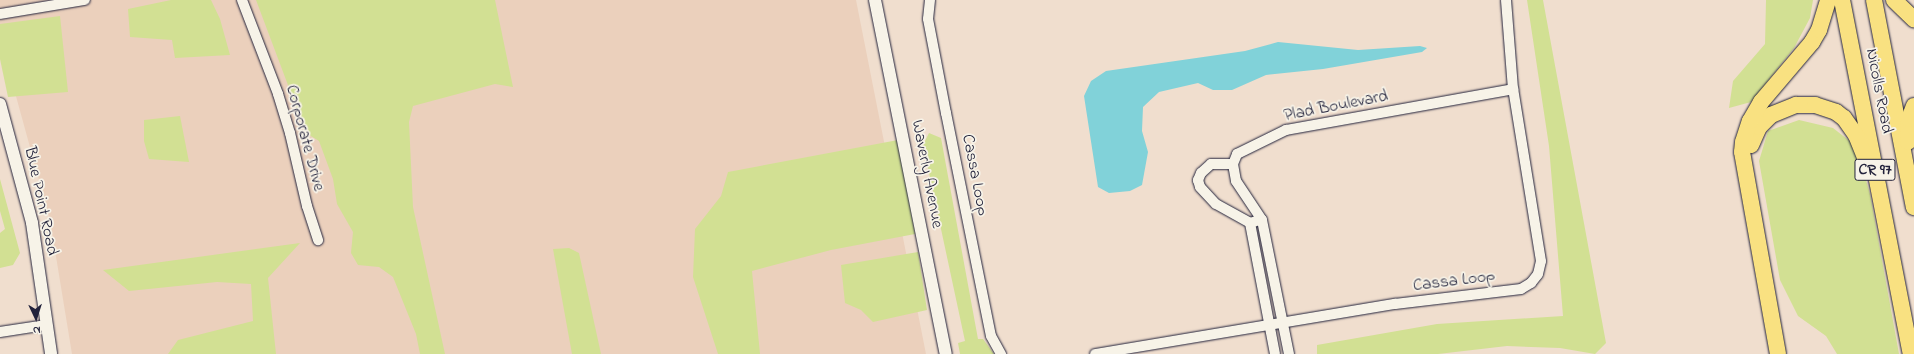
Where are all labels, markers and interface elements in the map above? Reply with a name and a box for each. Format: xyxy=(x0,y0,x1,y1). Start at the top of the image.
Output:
street label: Nicolls Road xyxy=(1861,47,1897,135)
street label: Corporate Drive xyxy=(281,83,329,193)
street label: Plad Boulevard xyxy=(1282,86,1390,126)
street label: Waverly Avenue xyxy=(907,118,947,230)
street label: Cassa Loop xyxy=(957,133,993,217)
street label: Blue Point Road xyxy=(19,145,63,257)
road number: CR 97 xyxy=(1854,156,1896,184)
street label: Cassa Loop xyxy=(1412,266,1496,296)
north arrow xyxy=(16,298,56,338)
text: N xyxy=(33,322,41,338)

